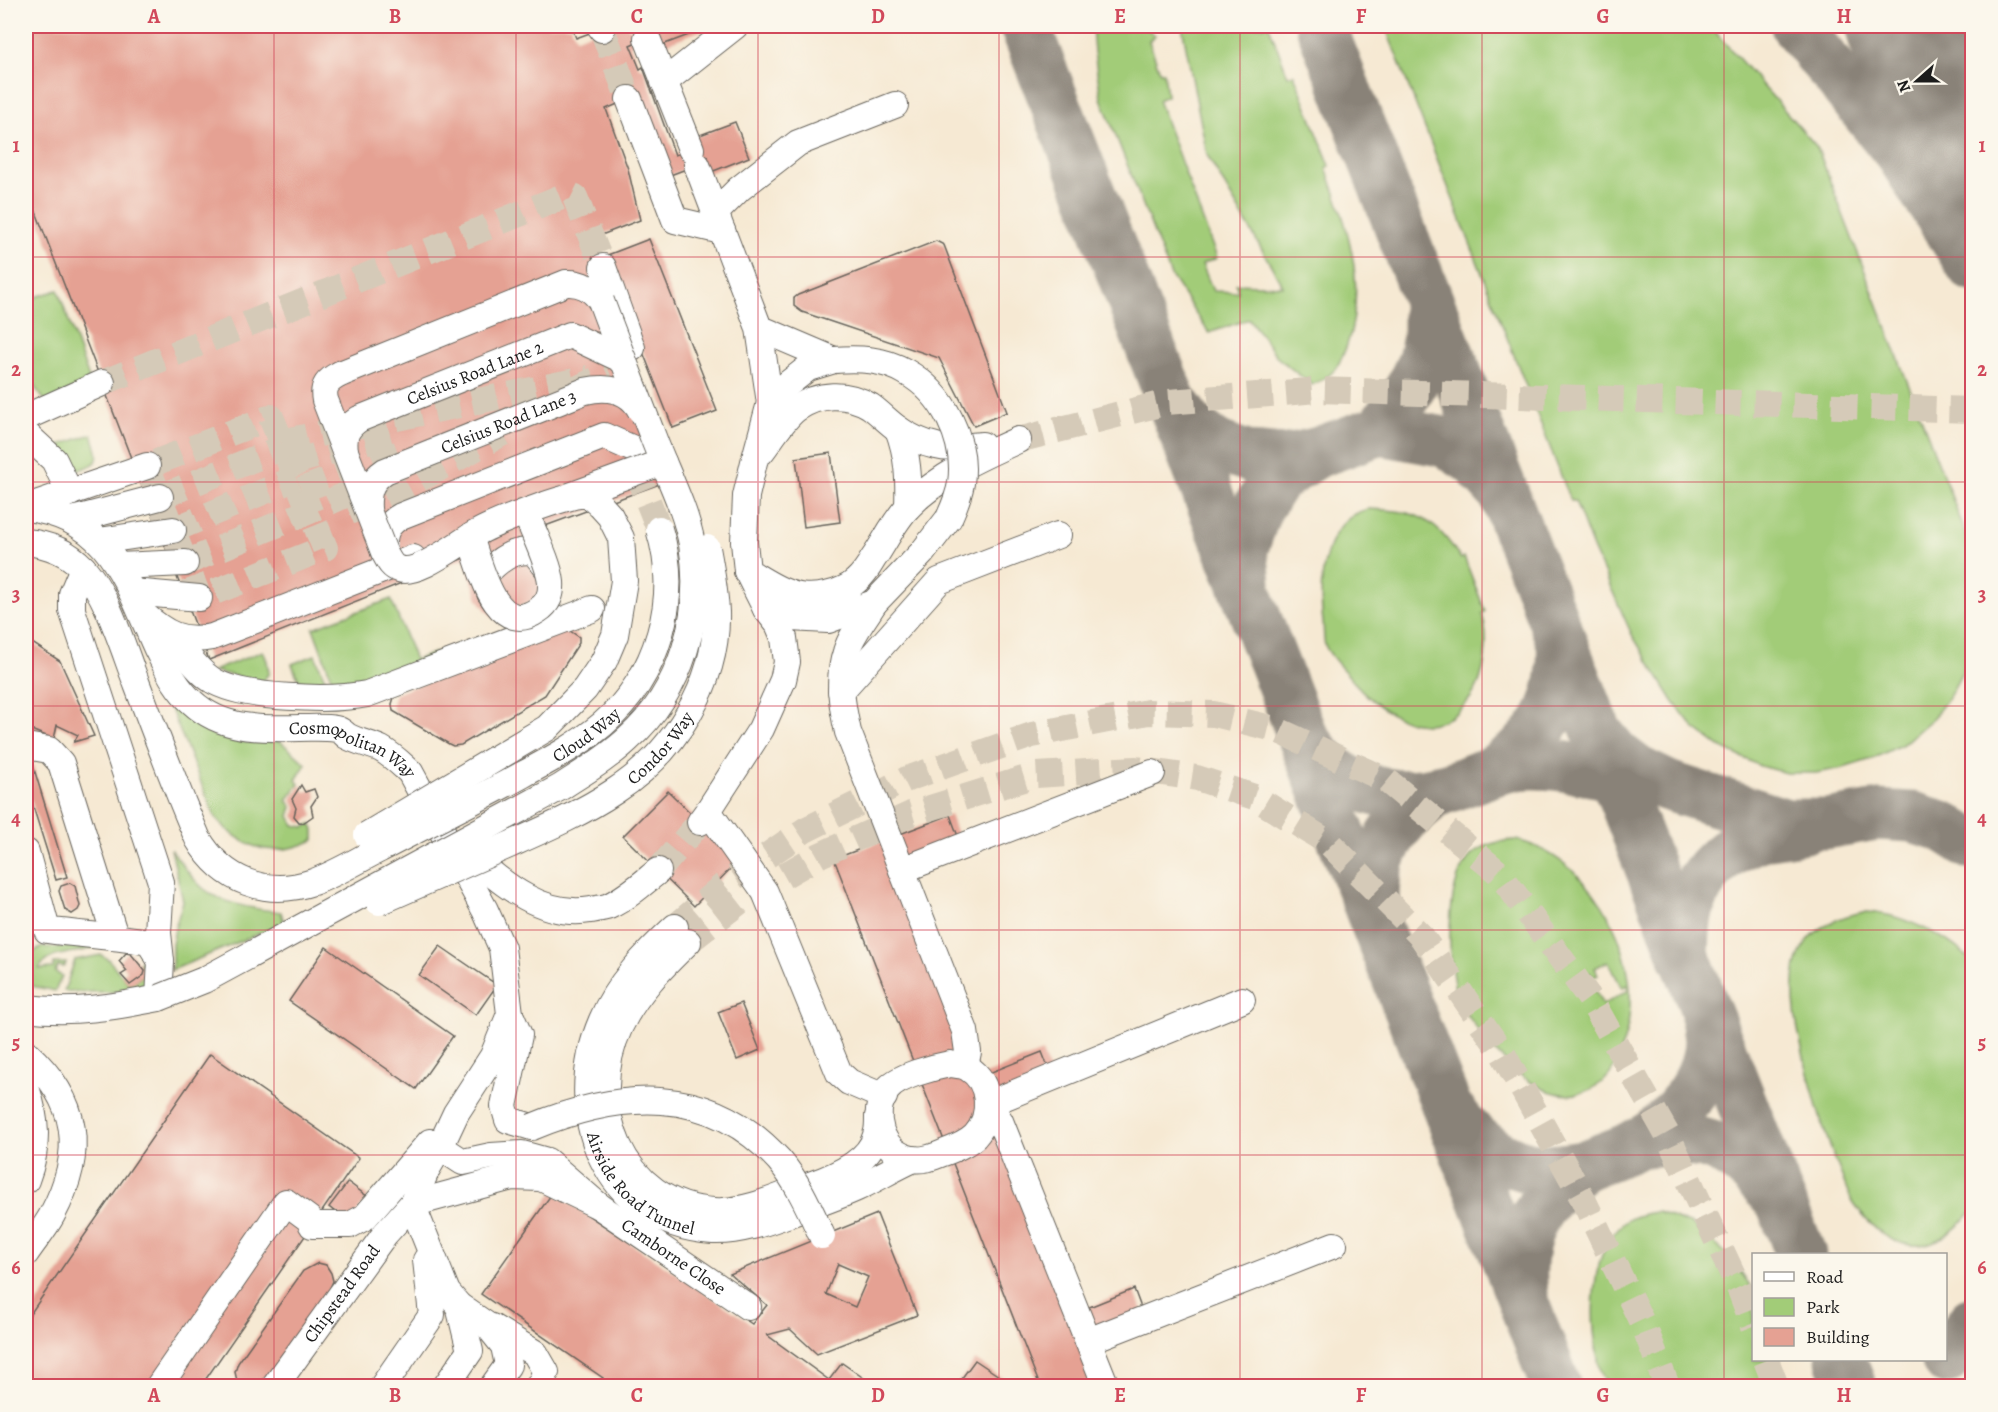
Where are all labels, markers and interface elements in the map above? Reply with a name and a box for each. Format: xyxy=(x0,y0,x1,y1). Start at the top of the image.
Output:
text: A xyxy=(147,3,161,30)
text: B xyxy=(389,3,401,30)
text: C xyxy=(631,3,643,30)
text: D xyxy=(871,3,885,30)
text: E xyxy=(1114,3,1126,30)
text: F xyxy=(1356,3,1367,30)
text: G xyxy=(1596,3,1610,30)
text: H xyxy=(1837,3,1852,30)
north arrow xyxy=(1887,51,1947,111)
text: N xyxy=(1891,76,1916,95)
text: 1 xyxy=(12,132,20,159)
text: 1 xyxy=(1978,132,1986,159)
street label: Celsius Road Lane 2 xyxy=(403,335,547,411)
text: 2 xyxy=(11,356,21,383)
text: 2 xyxy=(1977,356,1987,383)
street label: Celsius Road Lane 3 xyxy=(437,384,580,460)
text: 3 xyxy=(12,581,20,608)
text: 3 xyxy=(1978,581,1986,608)
street label: Cloud Way xyxy=(548,701,626,768)
street label: Condor Way xyxy=(622,706,700,790)
street label: Cosmopolitan Way xyxy=(288,716,423,782)
text: 4 xyxy=(11,805,21,832)
text: 4 xyxy=(1977,805,1987,832)
text: 5 xyxy=(12,1029,20,1056)
text: 5 xyxy=(1978,1029,1986,1056)
street label: Airside Road Tunnel xyxy=(581,1128,697,1241)
street label: Camborne Close xyxy=(617,1213,730,1300)
street label: Chipstead Road xyxy=(298,1239,386,1348)
legend xyxy=(1752,1253,1947,1361)
text: 6 xyxy=(11,1254,21,1281)
text: 6 xyxy=(1977,1254,1987,1281)
text: Road xyxy=(1806,1265,1844,1289)
text: Park xyxy=(1806,1295,1840,1319)
text: Building xyxy=(1806,1325,1870,1349)
text: A xyxy=(147,1382,161,1409)
text: B xyxy=(389,1382,401,1409)
text: C xyxy=(631,1382,643,1409)
text: D xyxy=(871,1382,885,1409)
text: E xyxy=(1114,1382,1126,1409)
text: F xyxy=(1356,1382,1367,1409)
text: G xyxy=(1596,1382,1610,1409)
text: H xyxy=(1837,1382,1852,1409)

